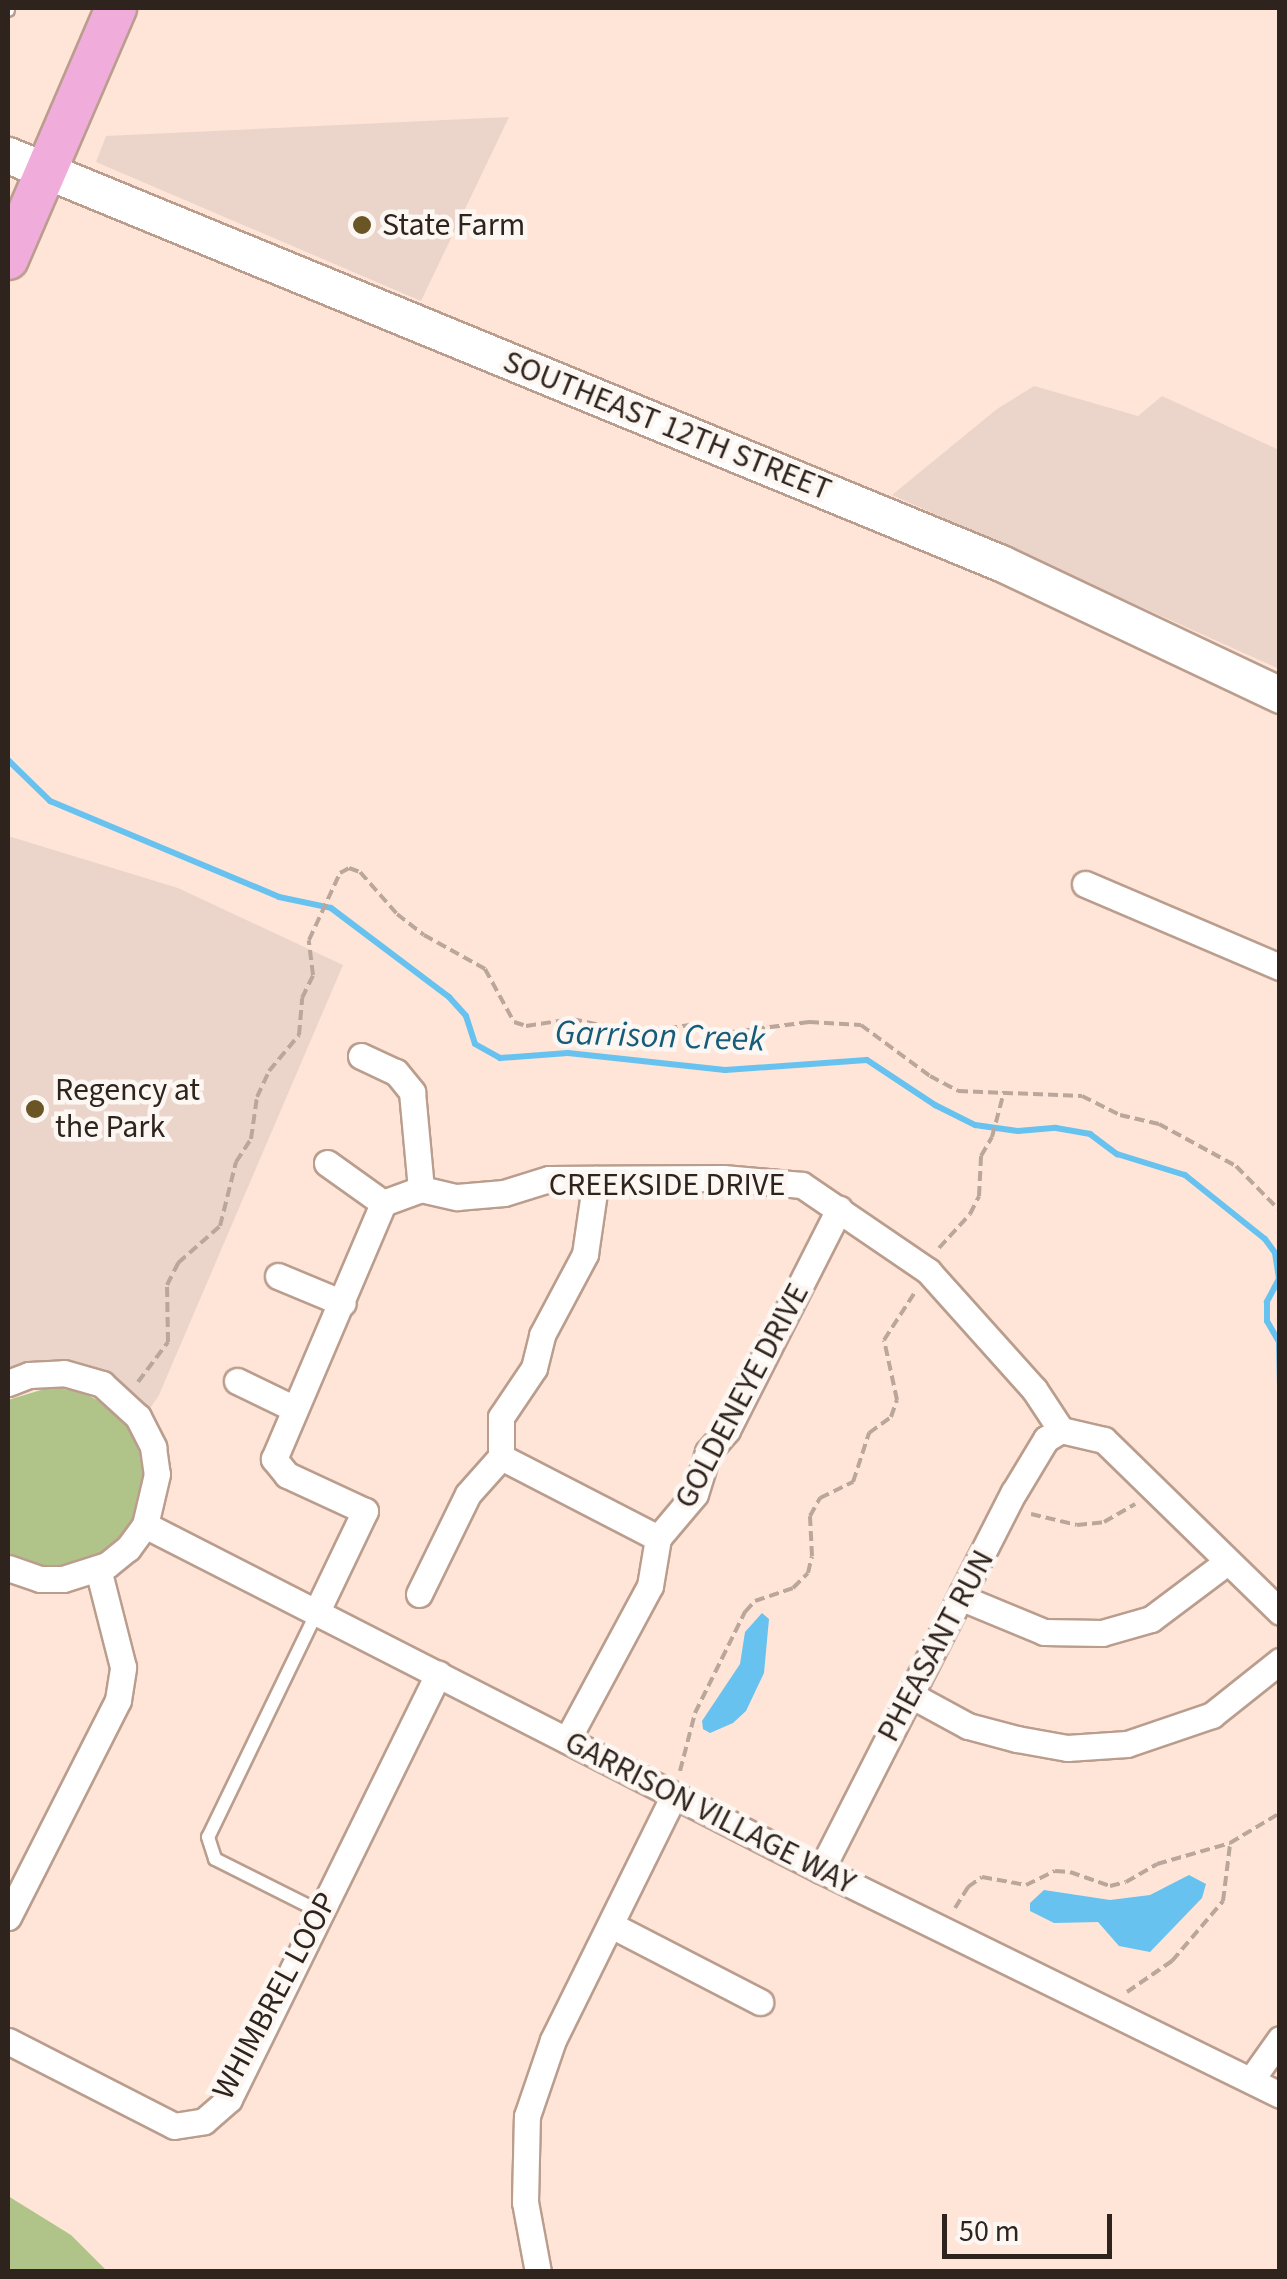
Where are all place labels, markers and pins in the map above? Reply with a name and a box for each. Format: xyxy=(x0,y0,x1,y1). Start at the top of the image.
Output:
place label: State Farm xyxy=(382,206,525,244)
marker: State Farm xyxy=(351,214,373,236)
place label: Regency at the Park xyxy=(55,1072,200,1147)
marker: Regency at the Park xyxy=(24,1098,46,1120)

